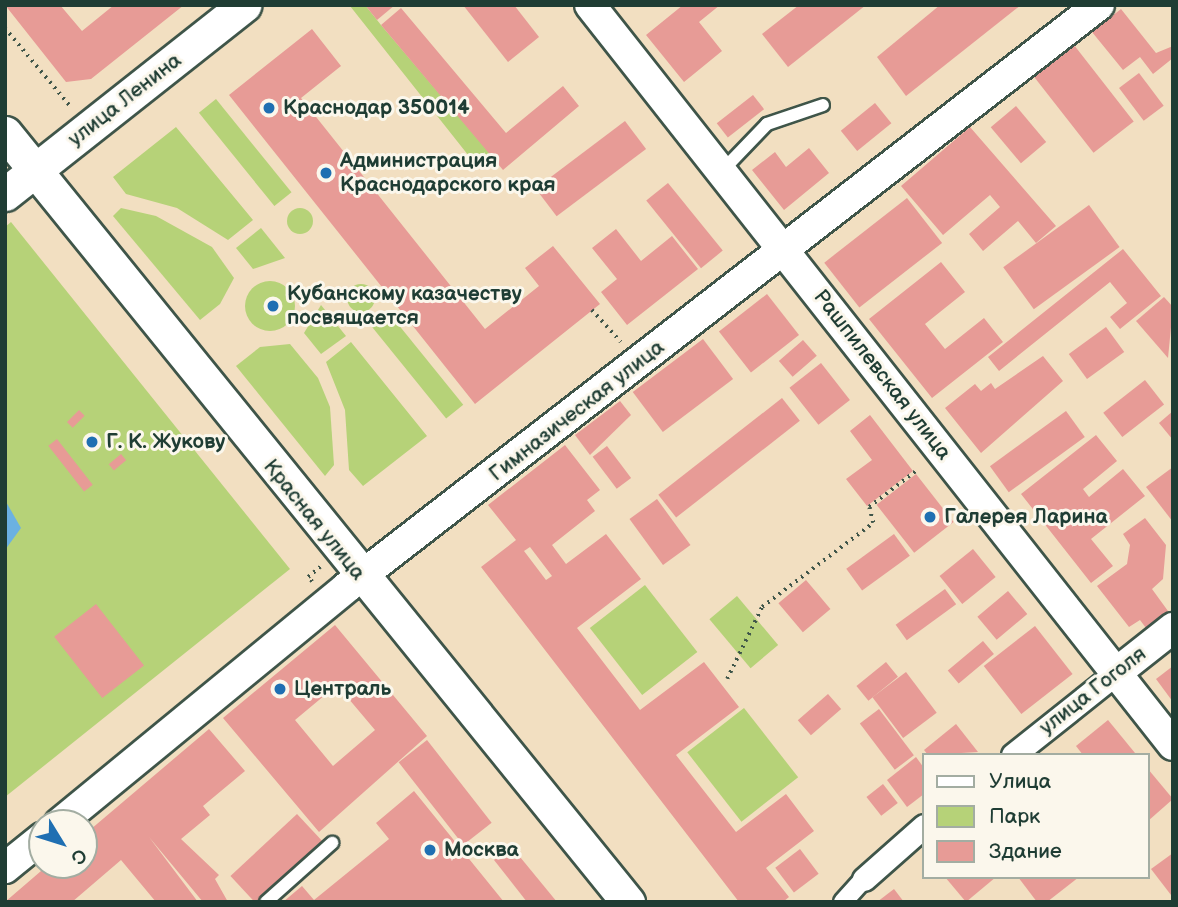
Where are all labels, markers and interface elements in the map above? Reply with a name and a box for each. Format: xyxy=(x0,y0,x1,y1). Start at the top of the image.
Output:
street label: улица Ленина xyxy=(63,48,187,152)
place label: Краснодар 350014 xyxy=(283,95,470,121)
marker: Краснодар 350014 xyxy=(261,100,277,116)
place label: Администрация Краснодарского края xyxy=(340,148,556,198)
marker: Администрация Краснодарского края xyxy=(318,165,334,181)
place label: Кубанскому казачеству посвящается xyxy=(287,281,522,331)
street label: Рашпилевская улица xyxy=(808,285,956,465)
marker: Кубанскому казачеству посвящается xyxy=(265,298,281,314)
street label: Гимназическая улица xyxy=(485,335,669,487)
place label: Г. К. Жукову xyxy=(106,429,226,455)
marker: Г. К. Жукову xyxy=(84,434,100,450)
street label: Красная улица xyxy=(258,455,370,585)
place label: Галерея Ларина xyxy=(944,504,1108,530)
marker: Галерея Ларина xyxy=(922,509,938,525)
street label: улица Гоголя xyxy=(1035,642,1151,740)
place label: Централь xyxy=(294,676,391,702)
marker: Централь xyxy=(272,681,288,697)
legend xyxy=(922,753,1150,879)
text: Улица xyxy=(989,769,1051,794)
text: Парк xyxy=(989,804,1040,829)
north arrow xyxy=(28,809,98,879)
place label: Москва xyxy=(444,837,519,863)
text: Здание xyxy=(989,839,1062,864)
marker: Москва xyxy=(422,842,438,858)
text: С xyxy=(65,844,91,868)

